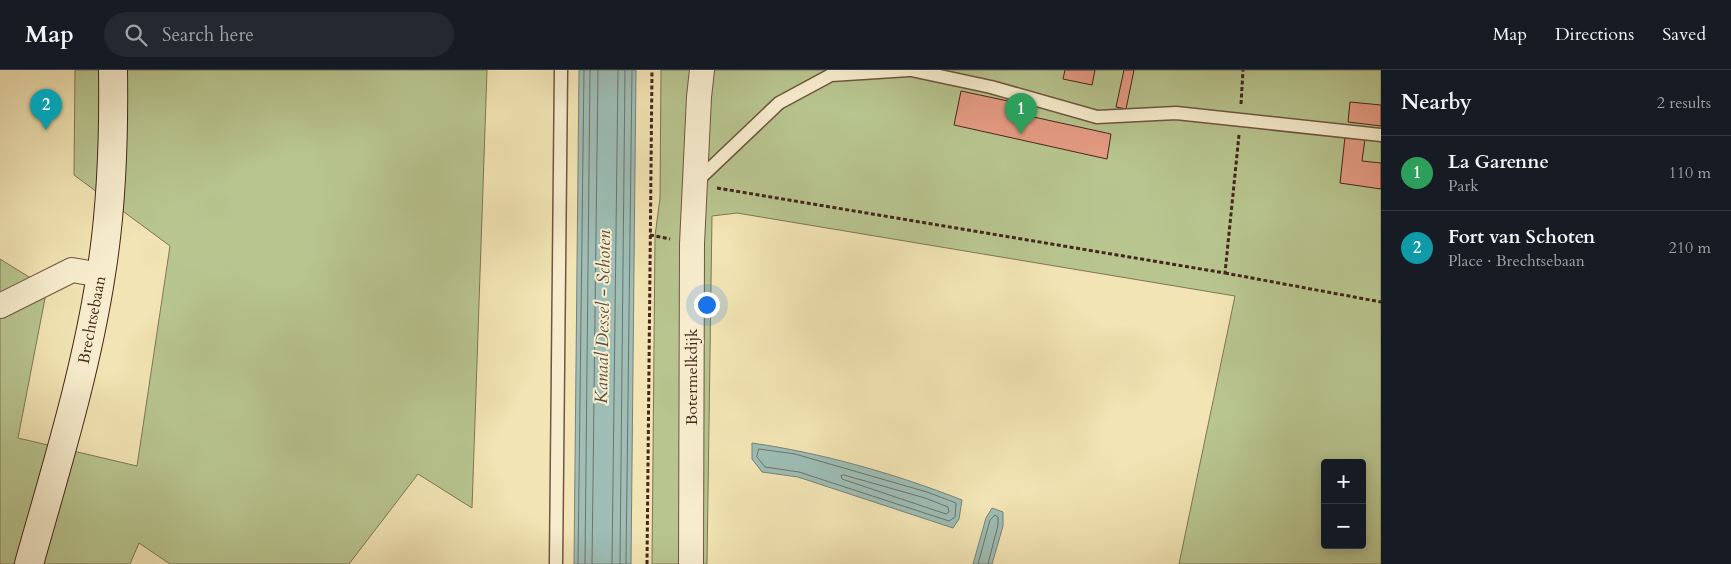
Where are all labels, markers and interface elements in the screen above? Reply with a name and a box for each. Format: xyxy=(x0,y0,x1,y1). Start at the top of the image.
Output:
search box xyxy=(104,12,454,57)
text: Map xyxy=(25,18,74,51)
icon: search xyxy=(122,21,150,49)
text: Search here xyxy=(162,22,254,48)
text: Map xyxy=(1493,22,1527,47)
text: Directions xyxy=(1555,22,1634,47)
text: Saved xyxy=(1662,22,1706,47)
text: Nearby xyxy=(1401,88,1472,117)
pin: 2 xyxy=(30,89,62,130)
text: 2 results xyxy=(1657,92,1711,114)
pin: 1 xyxy=(1005,93,1037,134)
text: La Garenne xyxy=(1448,149,1549,175)
text: 1 xyxy=(1413,162,1421,184)
text: 110 m xyxy=(1669,162,1711,184)
text: Park xyxy=(1448,175,1479,197)
text: Fort van Schoten xyxy=(1448,224,1595,250)
water label: Kanaal Dessel - Schoten xyxy=(589,230,617,404)
text: 2 xyxy=(1413,237,1421,259)
text: 210 m xyxy=(1669,237,1711,259)
text: Place · Brechtsebaan xyxy=(1448,250,1585,272)
street label: Brechtsebaan xyxy=(73,274,111,366)
your location xyxy=(694,292,720,318)
street label: Botermelkdijk xyxy=(681,328,703,426)
map controls xyxy=(1321,459,1366,549)
button: + xyxy=(1321,459,1366,504)
button: − xyxy=(1321,504,1366,549)

